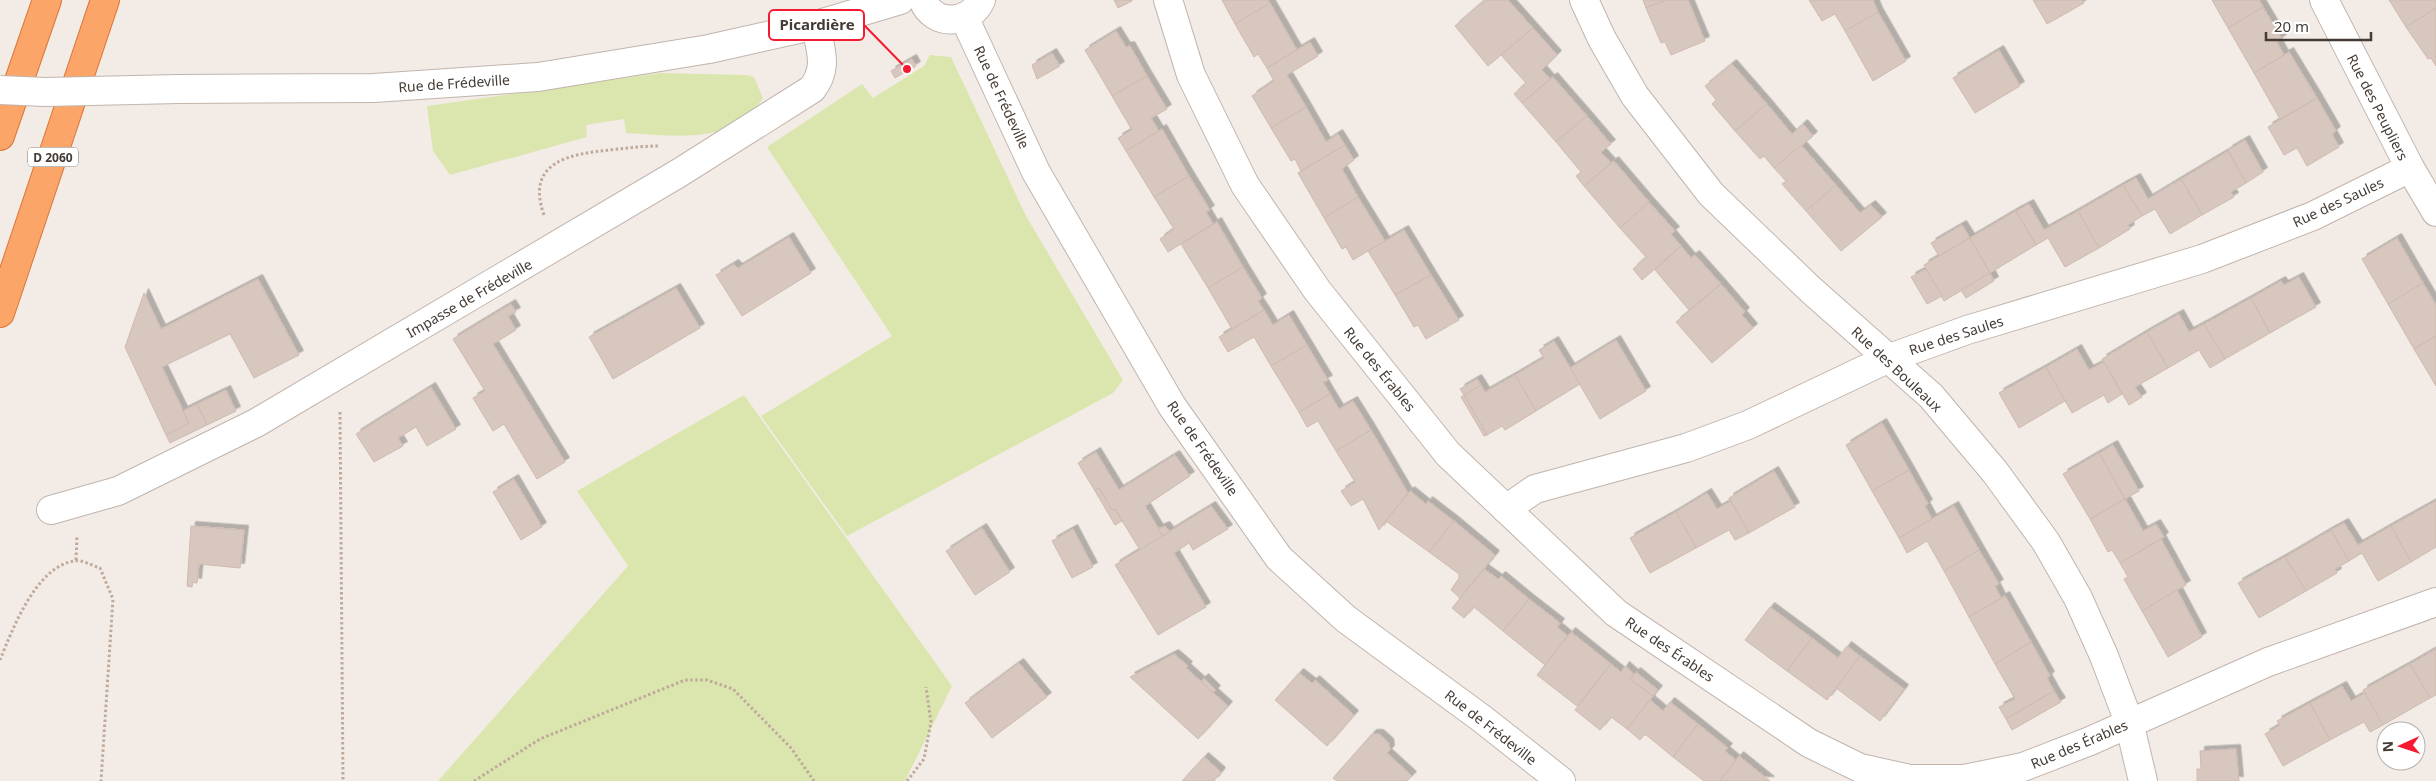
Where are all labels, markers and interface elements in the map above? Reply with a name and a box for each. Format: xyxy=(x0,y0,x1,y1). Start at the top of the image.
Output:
callout: Picardière xyxy=(769,10,864,40)
scale bar xyxy=(2266,10,2371,42)
text: Picardière xyxy=(779,14,855,34)
text: 20 m xyxy=(2274,16,2309,36)
street label: Rue de Frédeville xyxy=(970,42,1034,152)
street label: Rue des Peupliers xyxy=(2343,51,2413,164)
street label: Rue de Frédeville xyxy=(398,70,511,96)
road number: D 2060 xyxy=(28,148,78,166)
street label: Rue des Saules xyxy=(2290,173,2387,231)
street label: Impasse de Frédeville xyxy=(403,254,535,342)
street label: Rue des Saules xyxy=(1906,311,2006,359)
street label: Rue des Bouleaux xyxy=(1848,322,1947,416)
street label: Rue des Érables xyxy=(1340,323,1420,416)
street label: Rue de Frédeville xyxy=(1163,397,1243,499)
street label: Rue des Érables xyxy=(1622,612,1719,686)
street label: Rue de Frédeville xyxy=(1441,685,1541,769)
street label: Rue des Érables xyxy=(2028,715,2131,773)
north arrow xyxy=(2376,721,2426,771)
text: N xyxy=(2378,741,2397,753)

